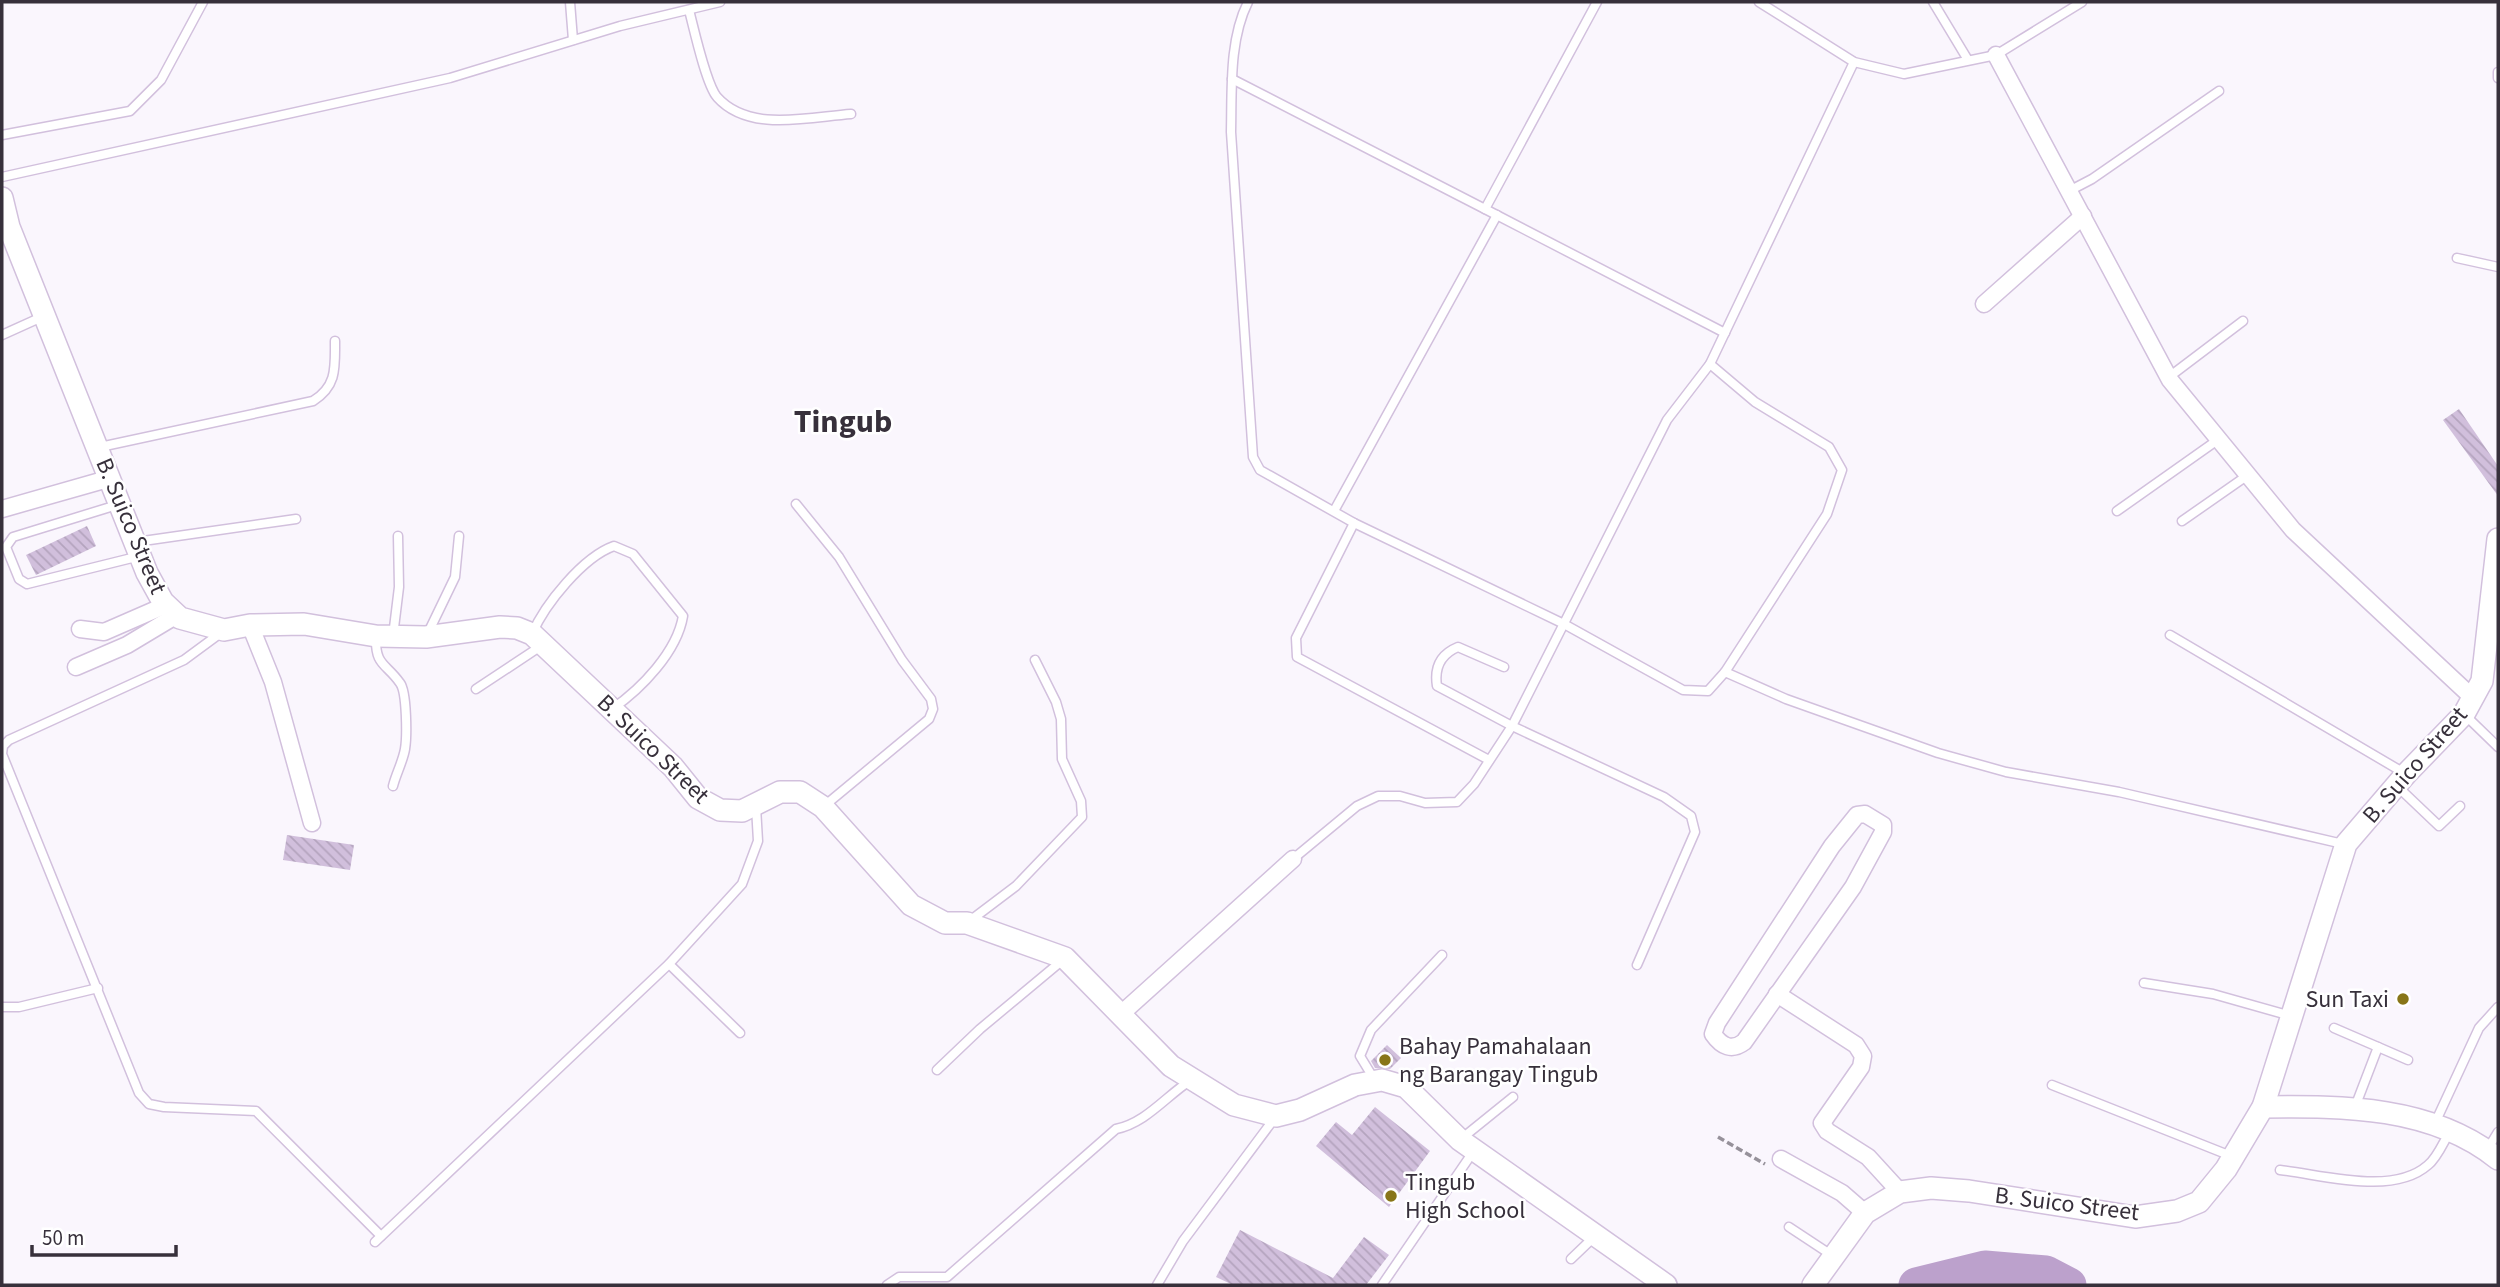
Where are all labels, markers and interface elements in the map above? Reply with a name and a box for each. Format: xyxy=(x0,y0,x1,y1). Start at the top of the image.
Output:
district label: Tingub xyxy=(794,399,892,445)
street label: B. Suico Street xyxy=(87,452,175,600)
street label: B. Suico Street xyxy=(589,686,717,812)
street label: B. Suico Street xyxy=(2354,699,2476,831)
place label: Sun Taxi xyxy=(2305,982,2389,1017)
marker: Sun Taxi xyxy=(2395,991,2411,1007)
place label: Bahay Pamahalaan ng Barangay Tingub xyxy=(1399,1029,1598,1092)
marker: Bahay Pamahalaan ng Barangay Tingub xyxy=(1377,1052,1393,1068)
place label: Tingub High School xyxy=(1405,1165,1525,1228)
street label: B. Suico Street xyxy=(1993,1178,2141,1230)
marker: Tingub High School xyxy=(1383,1188,1399,1204)
scale bar xyxy=(32,1214,175,1258)
text: 50 m xyxy=(42,1223,84,1253)

